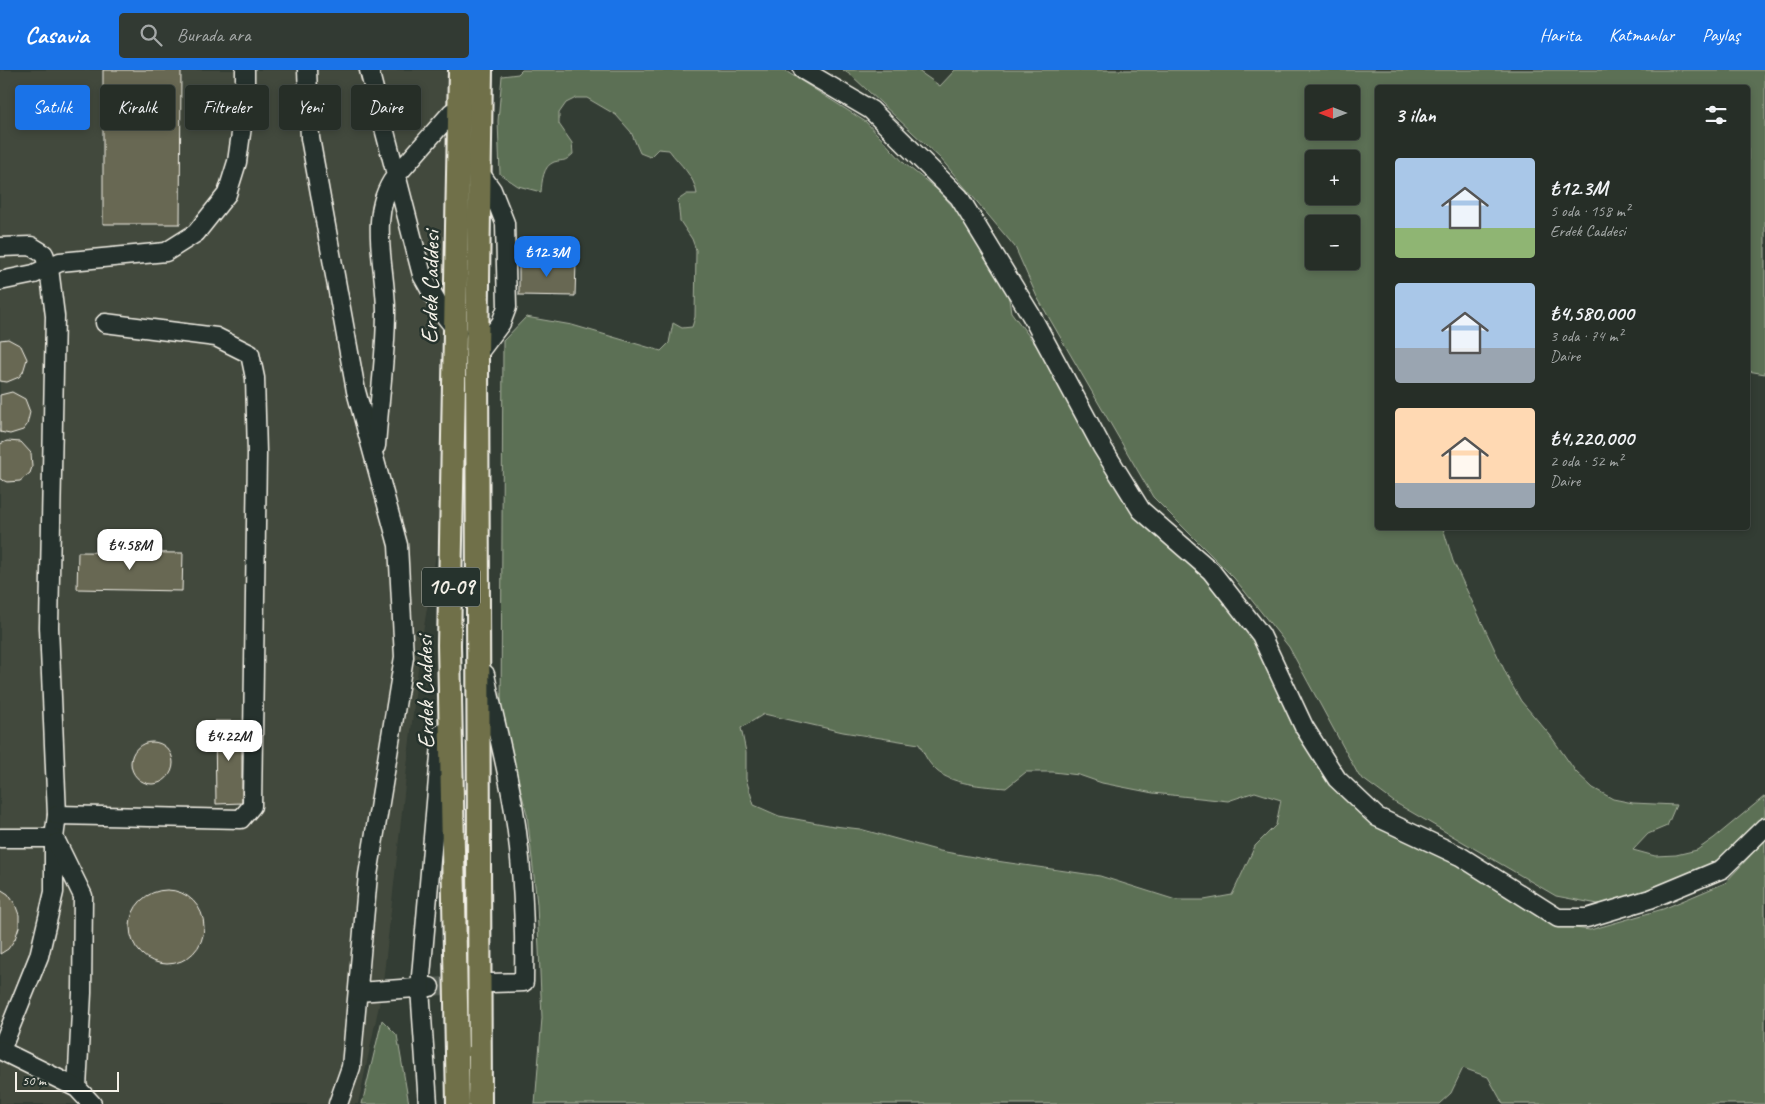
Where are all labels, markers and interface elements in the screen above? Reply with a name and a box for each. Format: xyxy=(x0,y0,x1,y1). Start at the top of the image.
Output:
search box xyxy=(119,13,469,58)
text: Casavia xyxy=(25,20,89,50)
icon: search xyxy=(137,21,165,49)
text: Burada ara xyxy=(177,23,251,47)
text: Harita xyxy=(1540,24,1581,46)
text: Katmanlar xyxy=(1609,24,1674,46)
text: Paylaş xyxy=(1702,24,1740,46)
chip: Satılık xyxy=(15,85,90,130)
chip: Kiralık xyxy=(100,85,175,130)
chip: Filtreler xyxy=(185,85,269,130)
chip: Yeni xyxy=(279,85,341,130)
chip: Daire xyxy=(351,85,421,130)
north arrow xyxy=(1305,85,1360,140)
map controls xyxy=(1305,85,1360,270)
icon: filters xyxy=(1702,101,1730,129)
text: 3 ilan xyxy=(1395,102,1436,128)
button: + xyxy=(1305,150,1360,205)
text: ₺12.3M xyxy=(1550,175,1607,201)
icon: home xyxy=(1435,178,1495,238)
text: 5 oda · 158 m² xyxy=(1550,201,1630,221)
button: − xyxy=(1305,215,1360,270)
text: Erdek Caddesi xyxy=(1550,221,1626,241)
street label: Erdek Caddesi xyxy=(414,228,446,344)
pin: ₺12.3M xyxy=(506,236,588,278)
text: ₺12.3M xyxy=(525,242,569,262)
text: ₺4,580,000 xyxy=(1550,300,1634,326)
icon: home xyxy=(1435,303,1495,363)
text: 3 oda · 74 m² xyxy=(1550,326,1623,346)
text: Daire xyxy=(1550,346,1580,366)
text: ₺4,220,000 xyxy=(1550,425,1634,451)
icon: home xyxy=(1435,428,1495,488)
text: 2 oda · 52 m² xyxy=(1550,451,1623,471)
text: Daire xyxy=(1550,471,1580,491)
pin: ₺4.58M xyxy=(89,528,171,571)
text: ₺4.58M xyxy=(108,535,152,555)
road number: 10-09 xyxy=(422,568,480,606)
street label: Erdek Caddesi xyxy=(409,633,441,749)
pin: ₺4.22M xyxy=(188,720,270,762)
text: ₺4.22M xyxy=(207,726,251,746)
scale bar xyxy=(15,1069,119,1092)
text: 50 m xyxy=(22,1072,46,1089)

